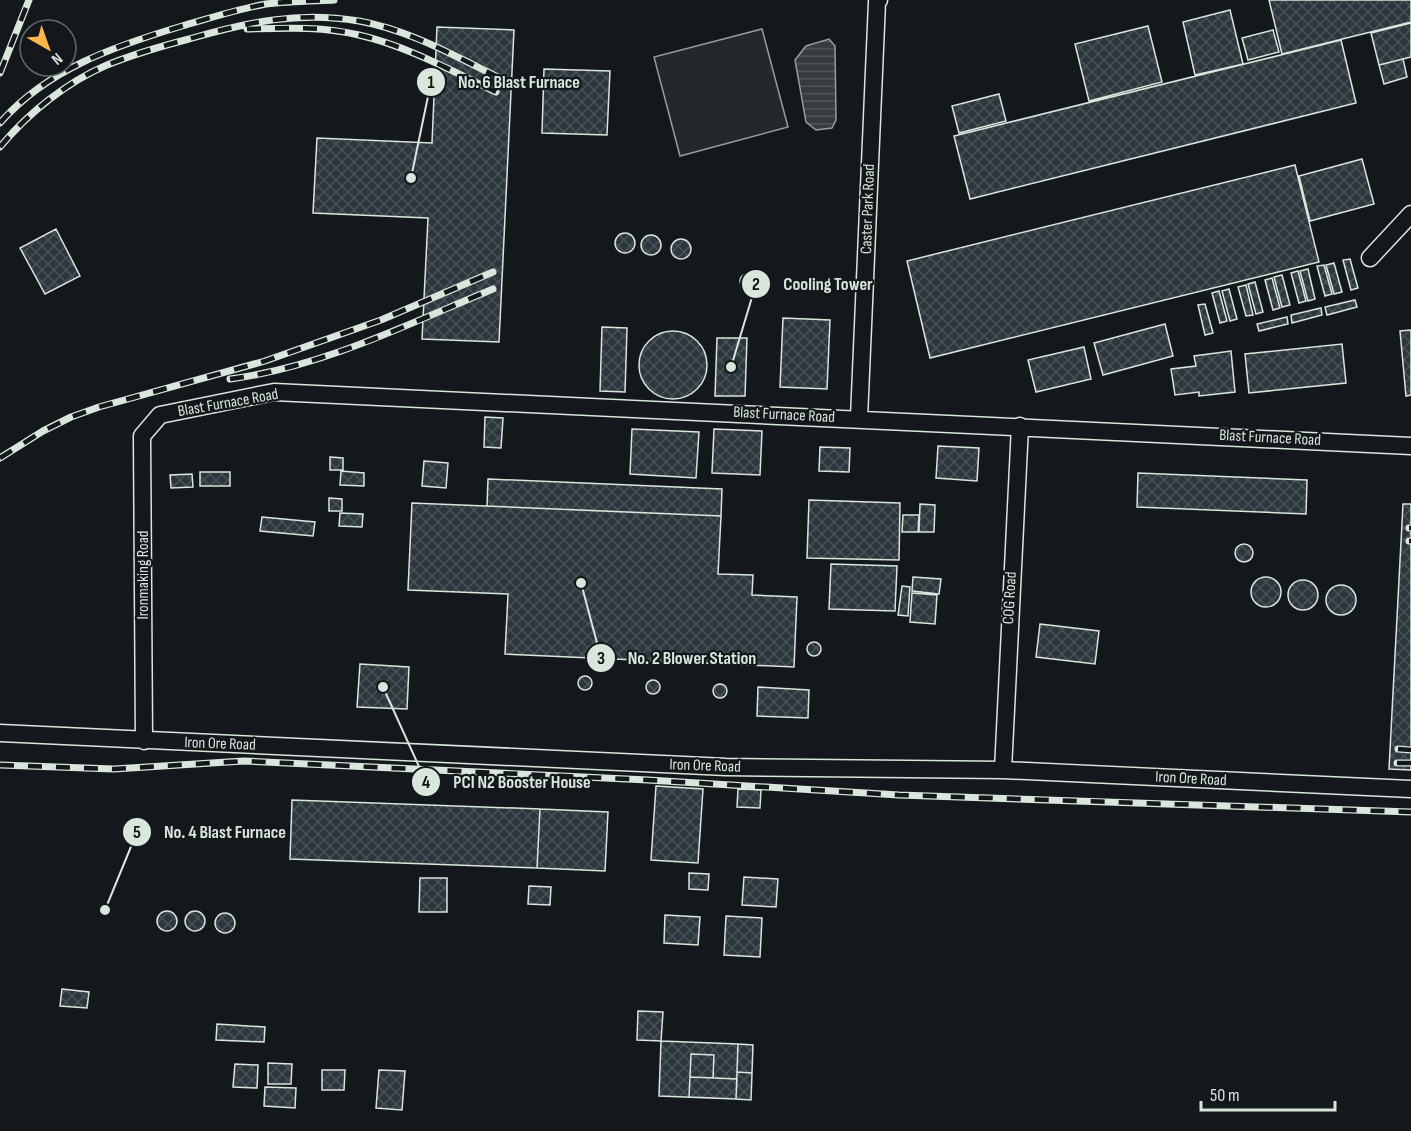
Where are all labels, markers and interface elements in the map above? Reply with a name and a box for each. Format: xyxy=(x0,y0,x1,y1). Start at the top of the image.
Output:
north arrow xyxy=(18,18,78,78)
text: N xyxy=(47,48,66,68)
callout: No. 6 Blast Furnace xyxy=(416,64,592,100)
text: 1 xyxy=(427,72,435,93)
text: No. 6 Blast Furnace xyxy=(458,72,580,93)
street label: Caster Park Road xyxy=(857,164,879,254)
callout: Cooling Tower xyxy=(741,266,885,302)
text: 2 xyxy=(752,274,760,295)
text: Cooling Tower xyxy=(783,274,873,295)
street label: Blast Furnace Road xyxy=(176,385,280,421)
street label: Blast Furnace Road xyxy=(733,403,835,427)
street label: Blast Furnace Road xyxy=(1219,426,1321,450)
street label: Ironmaking Road xyxy=(134,530,153,620)
street label: COG Road xyxy=(999,571,1021,625)
callout: No. 2 Blower Station xyxy=(586,640,768,676)
text: 3 xyxy=(597,648,605,669)
text: No. 2 Blower Station xyxy=(628,648,756,669)
street label: Iron Ore Road xyxy=(184,733,256,755)
street label: Iron Ore Road xyxy=(669,755,741,777)
callout: PCI N2 Booster House xyxy=(411,764,603,800)
street label: Iron Ore Road xyxy=(1155,768,1227,790)
text: 4 xyxy=(422,772,431,793)
text: PCI N2 Booster House xyxy=(453,772,591,793)
callout: No. 4 Blast Furnace xyxy=(122,814,298,850)
text: 5 xyxy=(133,822,141,843)
text: No. 4 Blast Furnace xyxy=(164,822,286,843)
scale bar xyxy=(1201,1074,1334,1112)
text: 50 m xyxy=(1210,1085,1240,1106)

